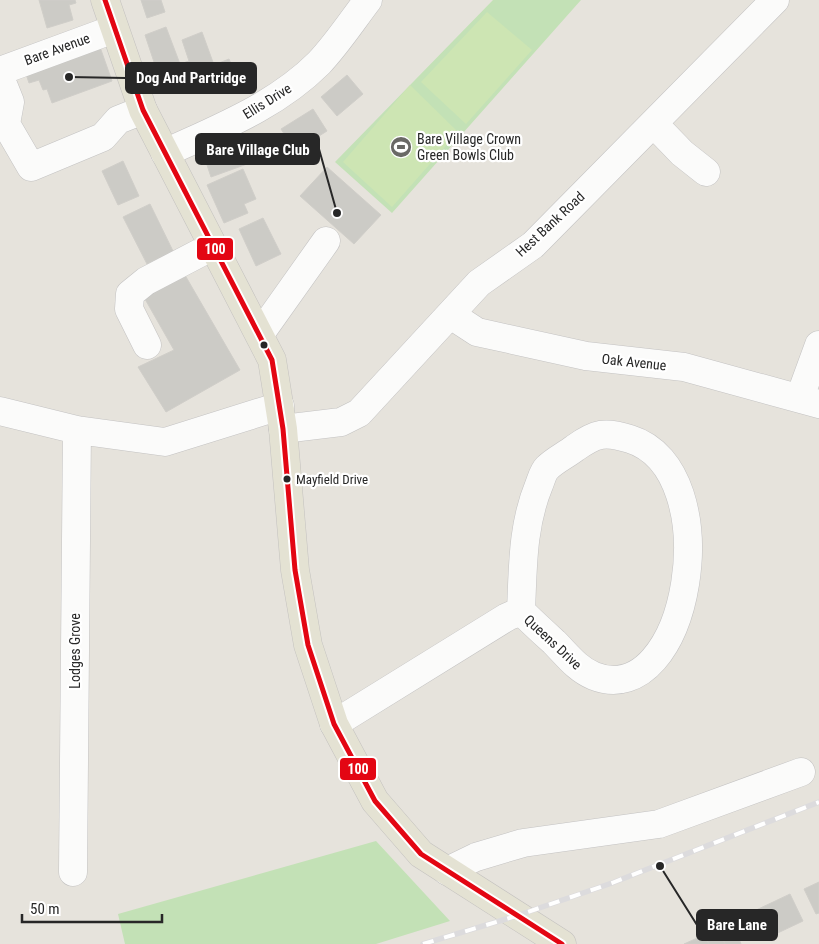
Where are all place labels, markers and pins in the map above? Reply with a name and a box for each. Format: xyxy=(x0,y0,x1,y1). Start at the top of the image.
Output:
callout: Dog And Partridge xyxy=(126,63,256,93)
place label: Bare Village Crown Green Bowls Club xyxy=(417,131,521,163)
callout: Bare Village Club xyxy=(196,134,319,164)
sports icon: Bare Village Crown Green Bowls Club xyxy=(389,135,413,159)
unlabelled marker xyxy=(259,340,269,350)
place label: Mayfield Drive xyxy=(296,472,368,487)
marker: Mayfield Drive xyxy=(282,474,292,484)
callout: Bare Lane xyxy=(697,910,777,940)

